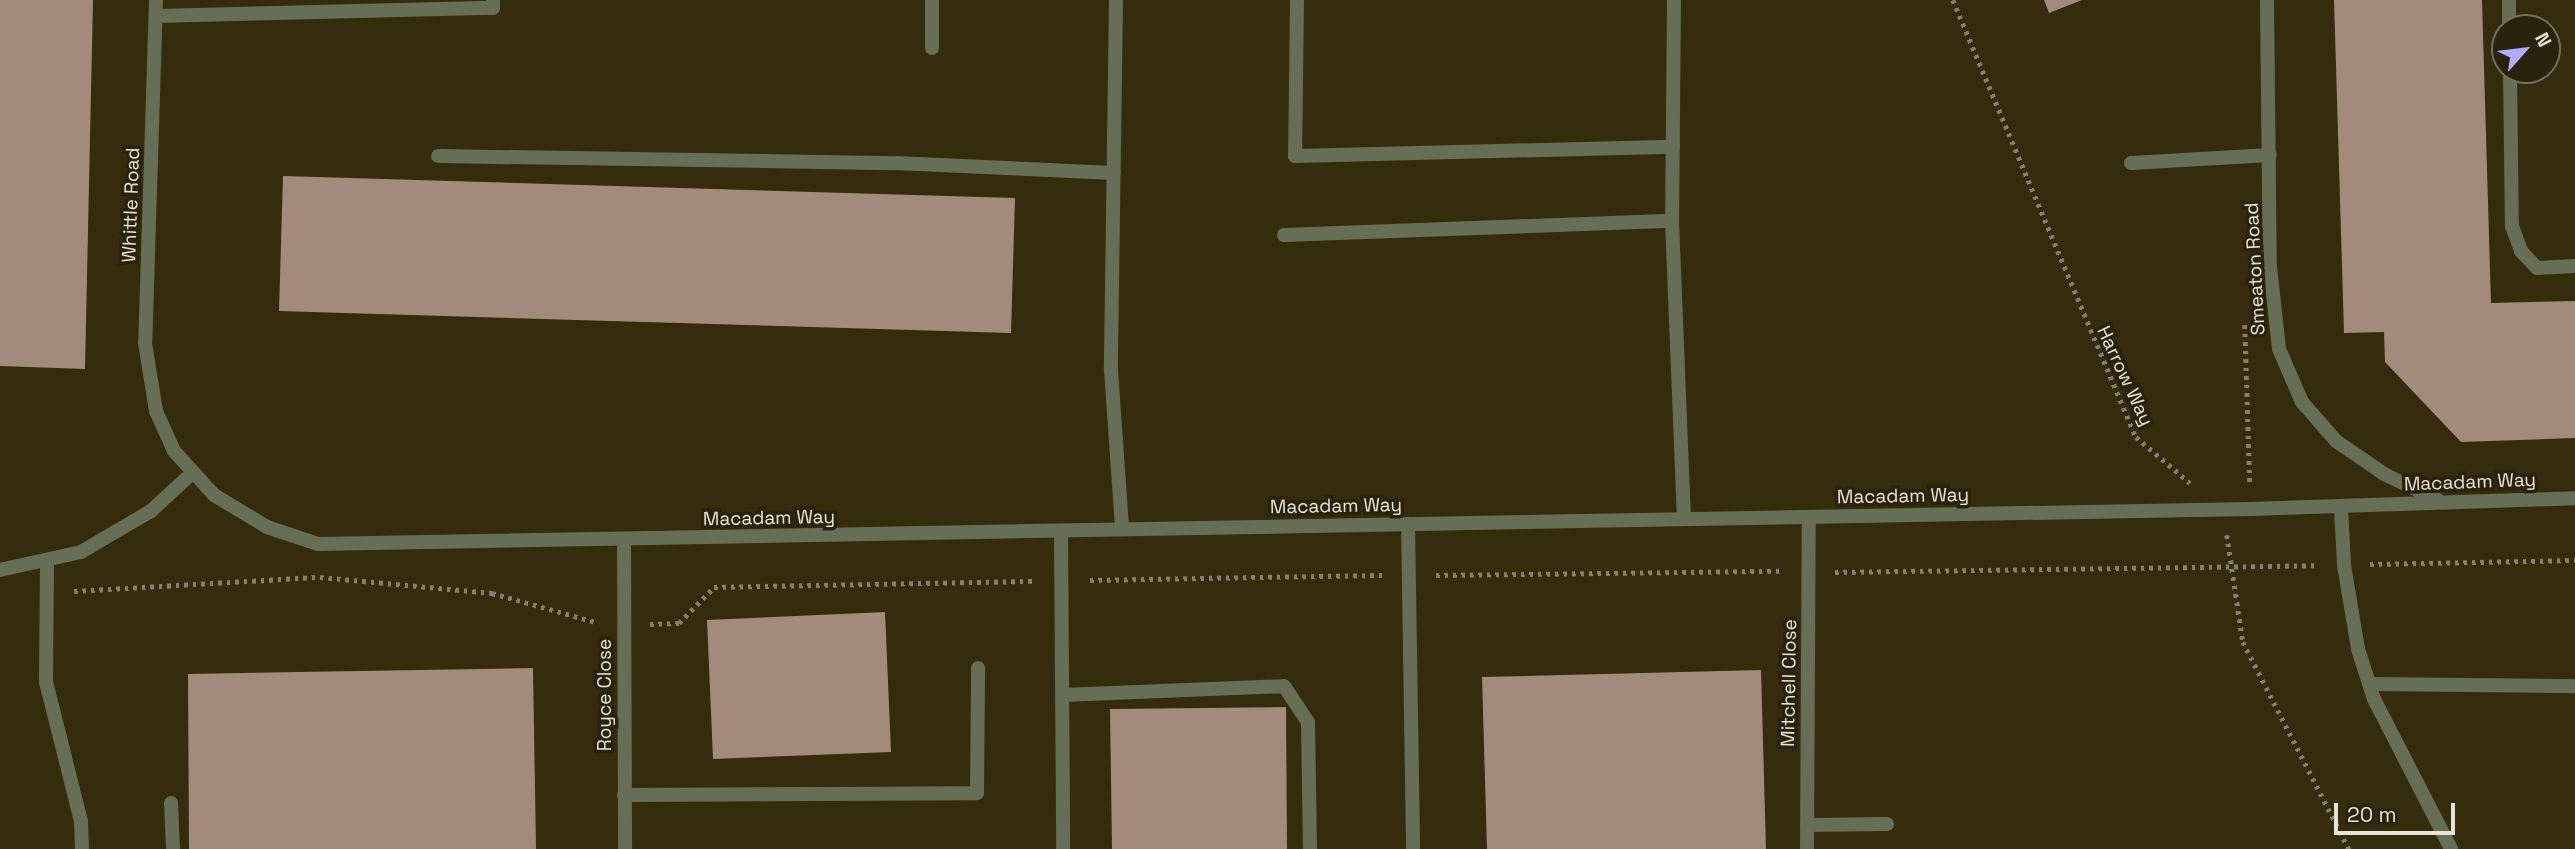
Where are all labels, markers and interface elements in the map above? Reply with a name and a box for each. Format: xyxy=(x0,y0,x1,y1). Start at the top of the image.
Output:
north arrow xyxy=(2491,14,2561,84)
text: N xyxy=(2529,28,2557,51)
street label: Whittle Road xyxy=(118,147,144,263)
street label: Smeaton Road xyxy=(2240,202,2270,336)
street label: Harrow Way xyxy=(2092,322,2158,430)
street label: Macadam Way xyxy=(2404,468,2536,496)
street label: Macadam Way xyxy=(1837,483,1969,509)
street label: Macadam Way xyxy=(1270,493,1402,519)
street label: Macadam Way xyxy=(703,505,835,531)
street label: Mitchell Close xyxy=(1776,619,1802,747)
street label: Royce Close xyxy=(594,639,616,751)
scale bar xyxy=(2337,790,2458,834)
text: 20 m xyxy=(2347,801,2397,828)

